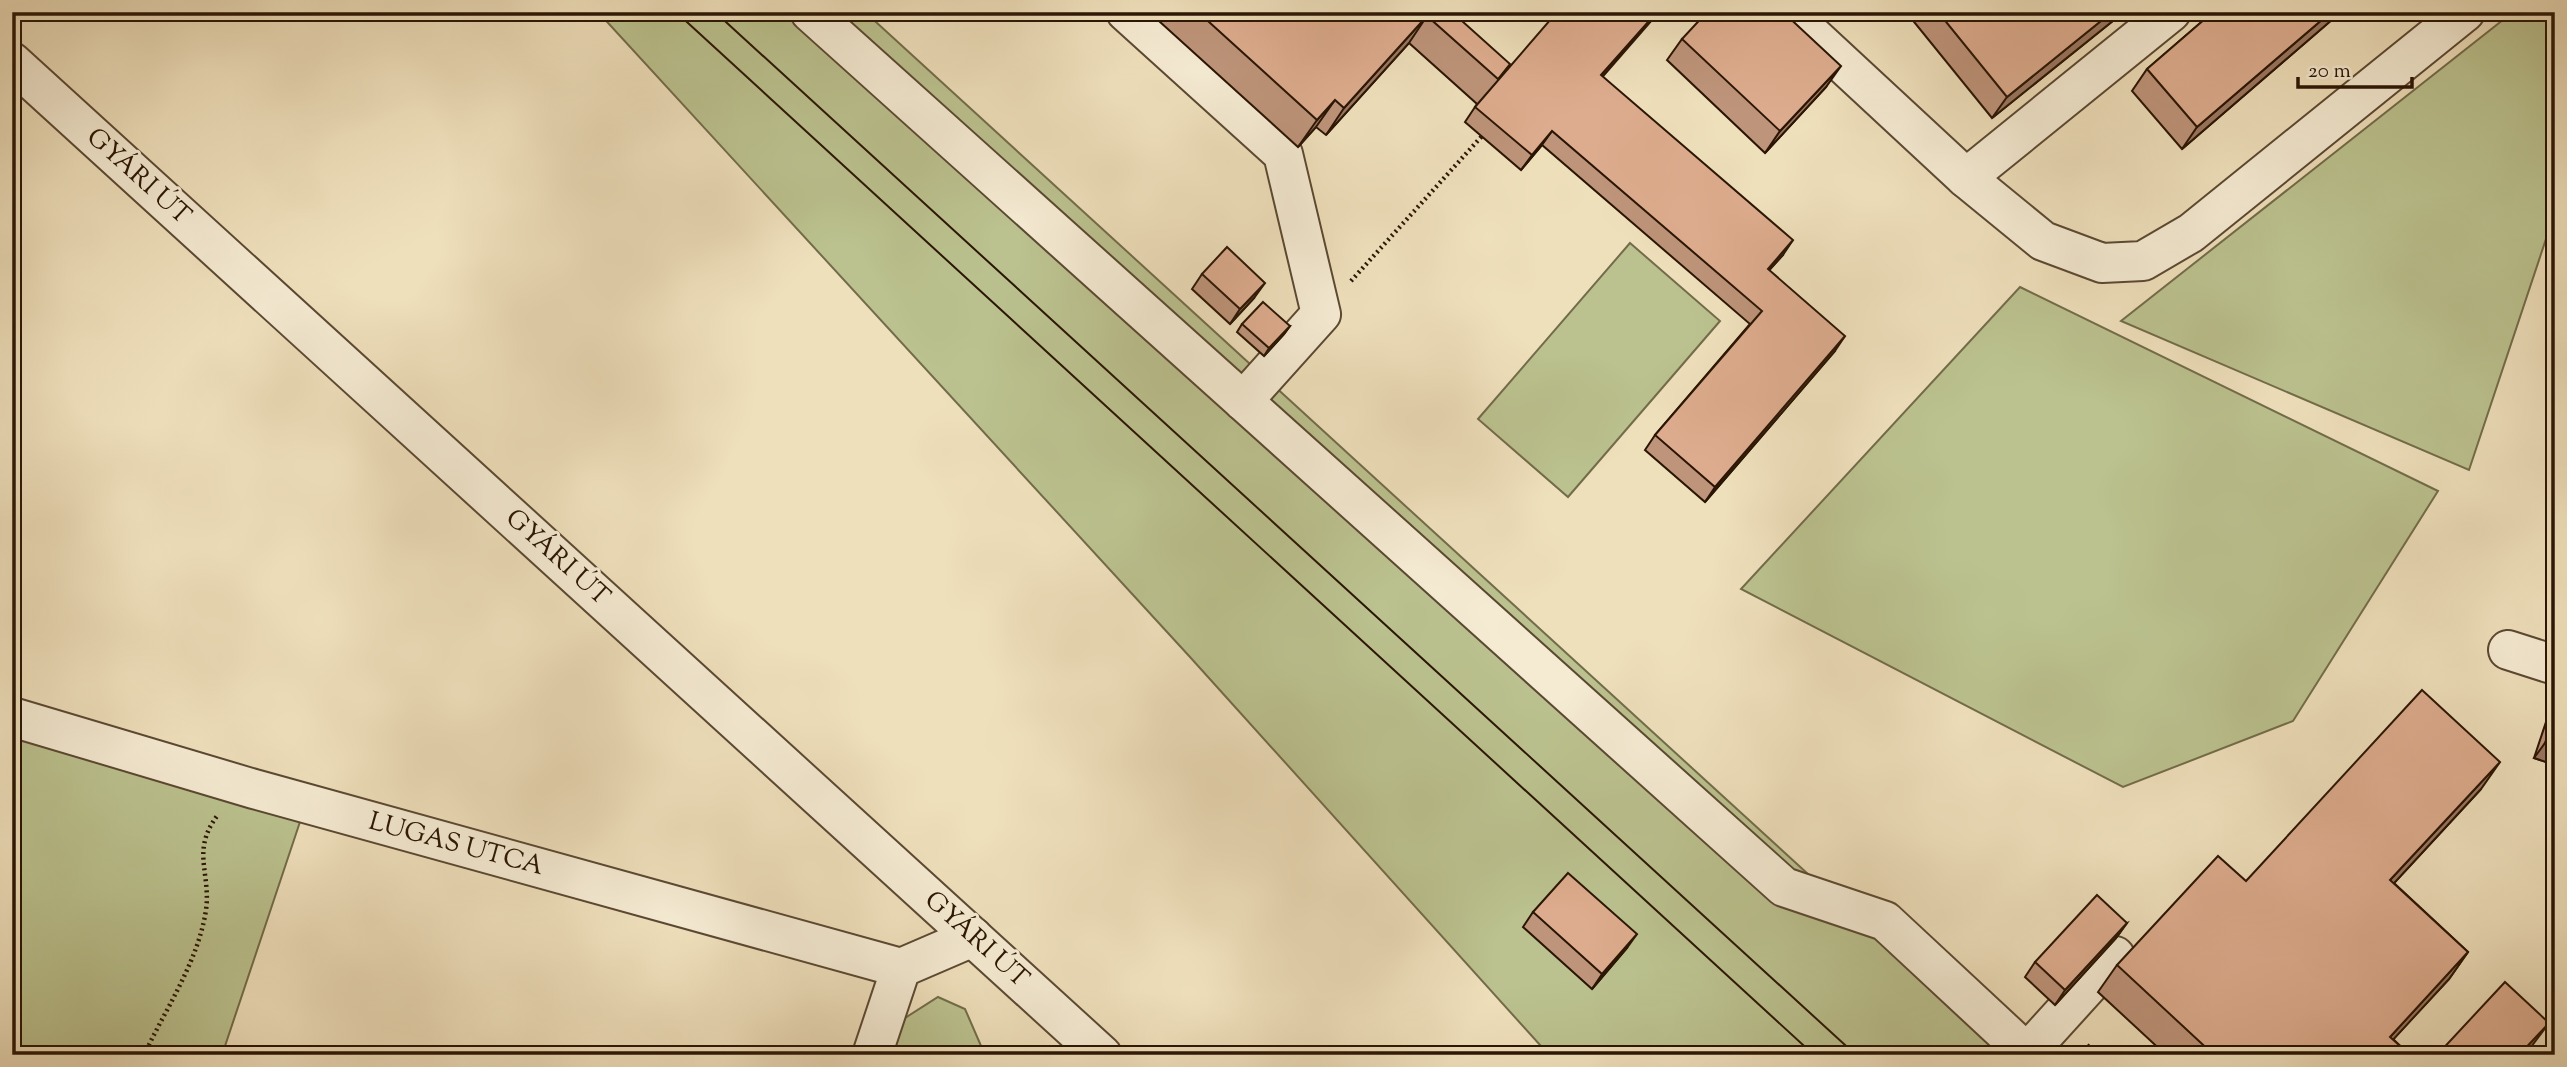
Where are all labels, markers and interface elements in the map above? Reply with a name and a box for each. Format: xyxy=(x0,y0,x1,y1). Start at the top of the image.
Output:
scale bar xyxy=(2298,46,2411,90)
text: 20 m xyxy=(2308,57,2351,87)
street label: GYÁRI ÚT xyxy=(78,120,198,234)
street label: GYÁRI ÚT xyxy=(497,501,617,615)
street label: LUGAS UTCA xyxy=(364,804,548,886)
street label: GYÁRI ÚT xyxy=(916,883,1036,997)

